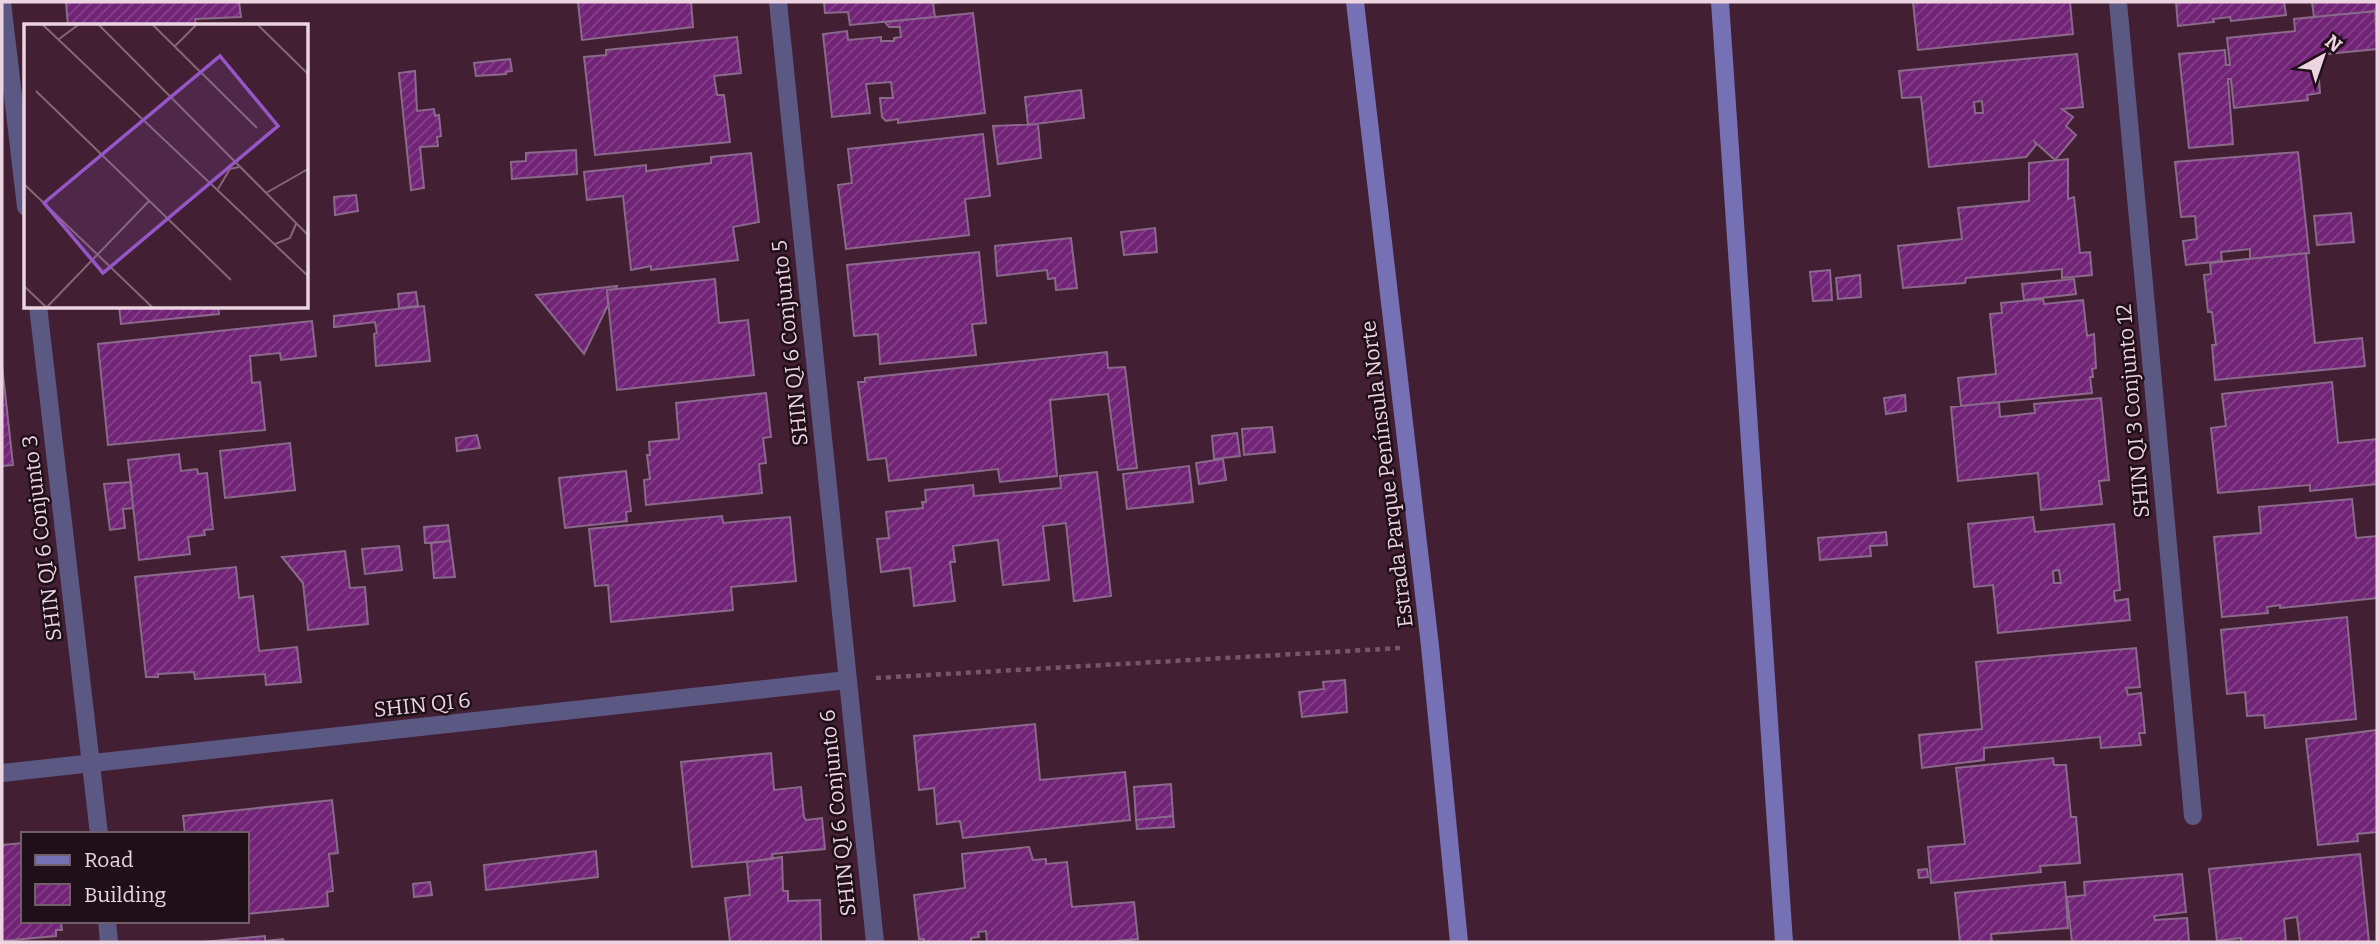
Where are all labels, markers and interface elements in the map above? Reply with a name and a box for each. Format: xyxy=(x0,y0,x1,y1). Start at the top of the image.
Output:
north arrow xyxy=(2288,21,2358,91)
inset map xyxy=(24,24,308,308)
text: N xyxy=(2321,30,2347,57)
street label: SHIN QI 6 Conjunto 5 xyxy=(766,239,814,447)
street label: SHIN QI 3 Conjunto 12 xyxy=(2111,303,2155,519)
street label: Estrada Parque Península Norte xyxy=(1355,319,1419,629)
street label: SHIN QI 6 Conjunto 3 xyxy=(16,434,68,642)
street label: SHIN QI 6 xyxy=(372,687,472,723)
street label: SHIN QI 6 Conjunto 6 xyxy=(814,708,862,918)
legend xyxy=(21,832,248,923)
text: Road xyxy=(84,847,133,873)
text: Building xyxy=(84,882,167,908)

